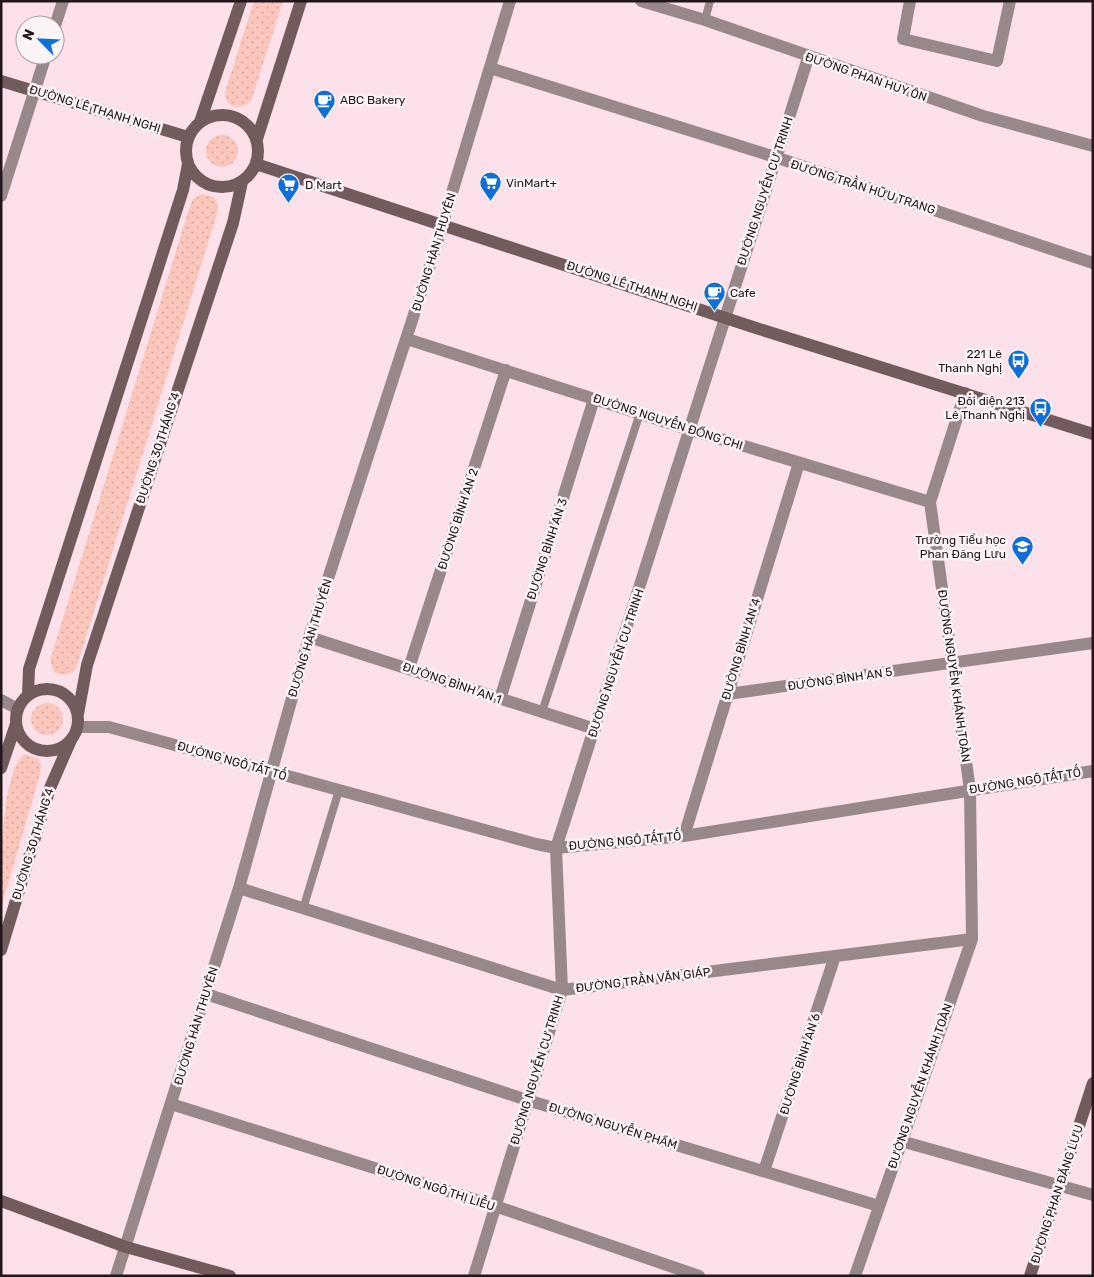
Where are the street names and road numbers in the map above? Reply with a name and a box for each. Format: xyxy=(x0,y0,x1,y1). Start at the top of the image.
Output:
street label: ĐƯỜNG PHAN HUY ÔN xyxy=(803,49,929,104)
street label: ĐƯỜNG LÊ THANH NGHỊ xyxy=(28,81,163,136)
street label: ĐƯỜNG NGUYỄN CƯ TRINH xyxy=(733,115,796,267)
street label: ĐƯỜNG TRẦN HỮU TRANG xyxy=(789,155,938,217)
street label: ĐƯỜNG HÀN THUYÊN xyxy=(408,191,459,313)
street label: ĐƯỜNG LÊ THANH NGHỊ xyxy=(565,257,700,314)
street label: ĐƯỜNG 30 THÁNG 4 xyxy=(132,390,183,505)
street label: ĐƯỜNG NGUYỄN ĐỔNG CHI xyxy=(591,390,745,453)
street label: ĐƯỜNG BÌNH AN 2 xyxy=(434,466,481,571)
street label: ĐƯỜNG BÌNH AN 3 xyxy=(523,496,570,601)
street label: ĐƯỜNG HÀN THUYÊN xyxy=(284,577,335,699)
street label: ĐƯỜNG NGUYỄN CƯ TRINH xyxy=(584,587,647,739)
street label: ĐƯỜNG NGUYỄN KHÁNH TOÀN xyxy=(935,589,974,763)
street label: ĐƯỜNG BÌNH AN 4 xyxy=(718,595,763,702)
street label: ĐƯỜNG BÌNH AN 1 xyxy=(401,659,504,706)
street label: ĐƯỜNG BÌNH AN 5 xyxy=(787,664,893,693)
street label: ĐƯỜNG NGÔ TẤT TỐ xyxy=(176,737,289,783)
street label: ĐƯỜNG NGÔ TẤT TỐ xyxy=(968,763,1082,797)
street label: ĐƯỜNG 30 THÁNG 4 xyxy=(8,786,57,902)
street label: ĐƯỜNG NGÔ TẤT TỐ xyxy=(568,827,682,853)
street label: ĐƯỜNG TRẦN VĂN GIÁP xyxy=(575,963,711,995)
street label: ĐƯỜNG HÀN THUYÊN xyxy=(170,965,221,1087)
street label: ĐƯỜNG NGUYỄN CƯ TRINH xyxy=(506,993,566,1146)
street label: ĐƯỜNG NGUYỄN KHÁNH TOÀN xyxy=(884,1001,955,1171)
street label: ĐƯỜNG BÌNH AN 6 xyxy=(776,1011,823,1116)
street label: ĐƯỜNG NGUYỄN PHẨM xyxy=(547,1099,679,1152)
street label: ĐƯỜNG PHAN ĐĂNG LƯU xyxy=(1027,1123,1086,1265)
street label: ĐƯỜNG NGÔ THỊ LIỄU xyxy=(375,1161,497,1214)

